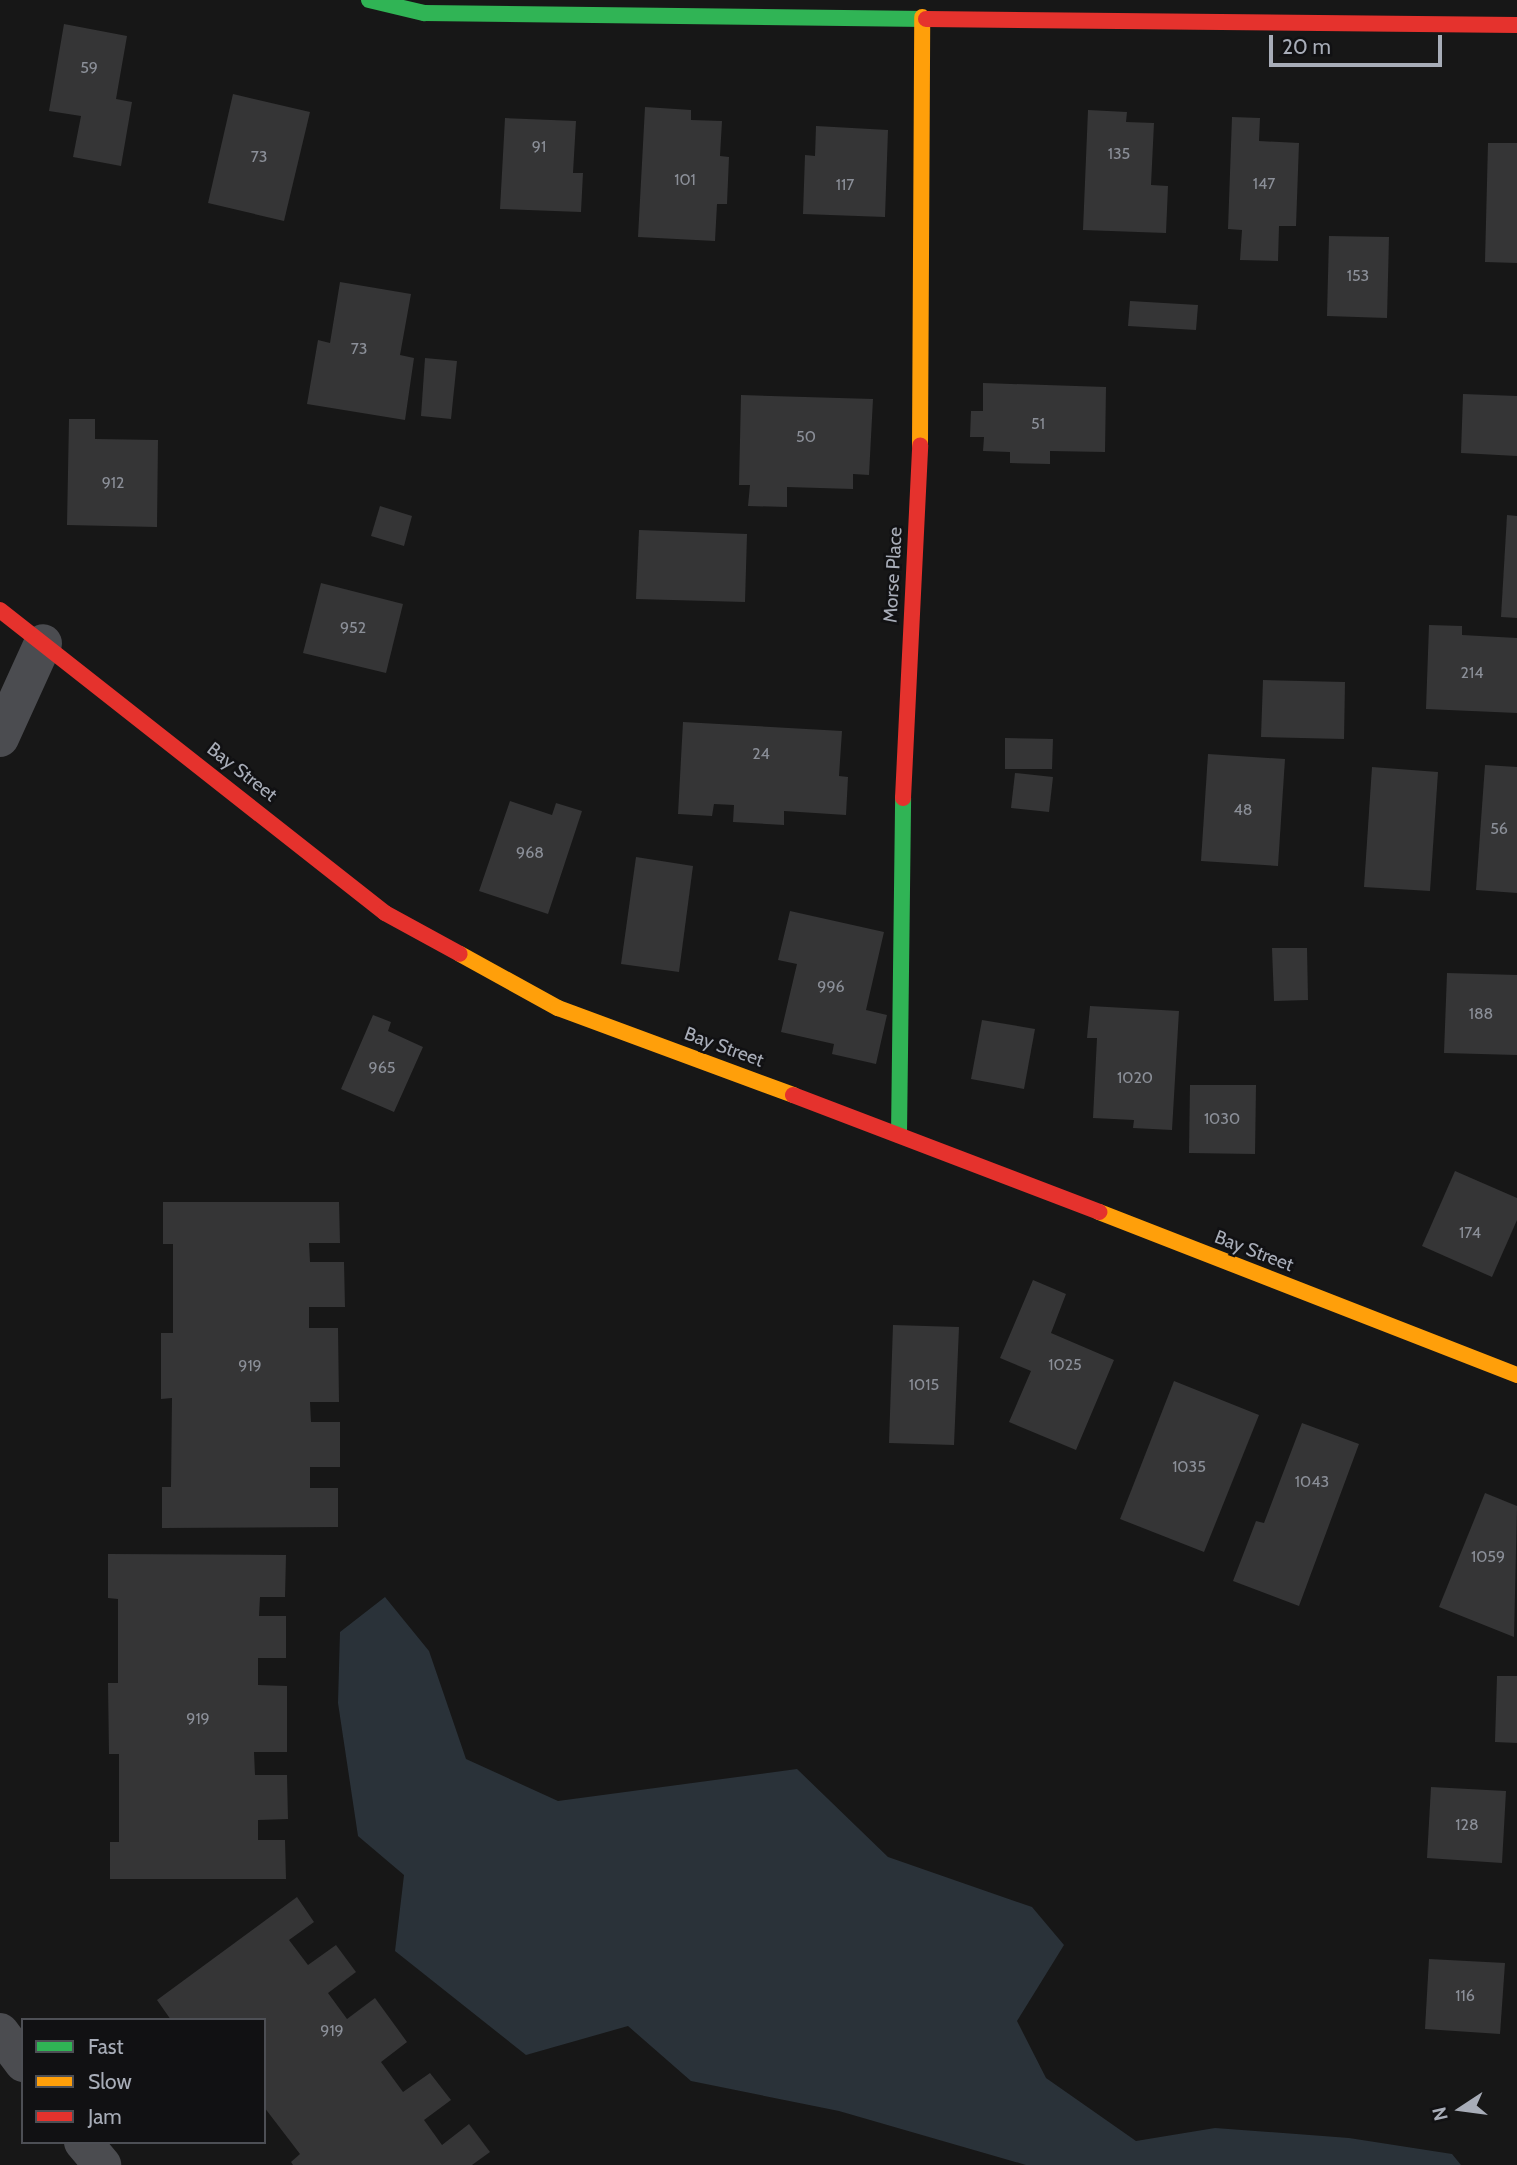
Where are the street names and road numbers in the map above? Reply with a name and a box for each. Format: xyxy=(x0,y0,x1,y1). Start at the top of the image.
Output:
street label: Morse Place xyxy=(879,526,907,624)
street label: Bay Street xyxy=(202,738,282,806)
street label: Bay Street xyxy=(681,1022,767,1072)
street label: Bay Street xyxy=(1211,1226,1297,1276)

